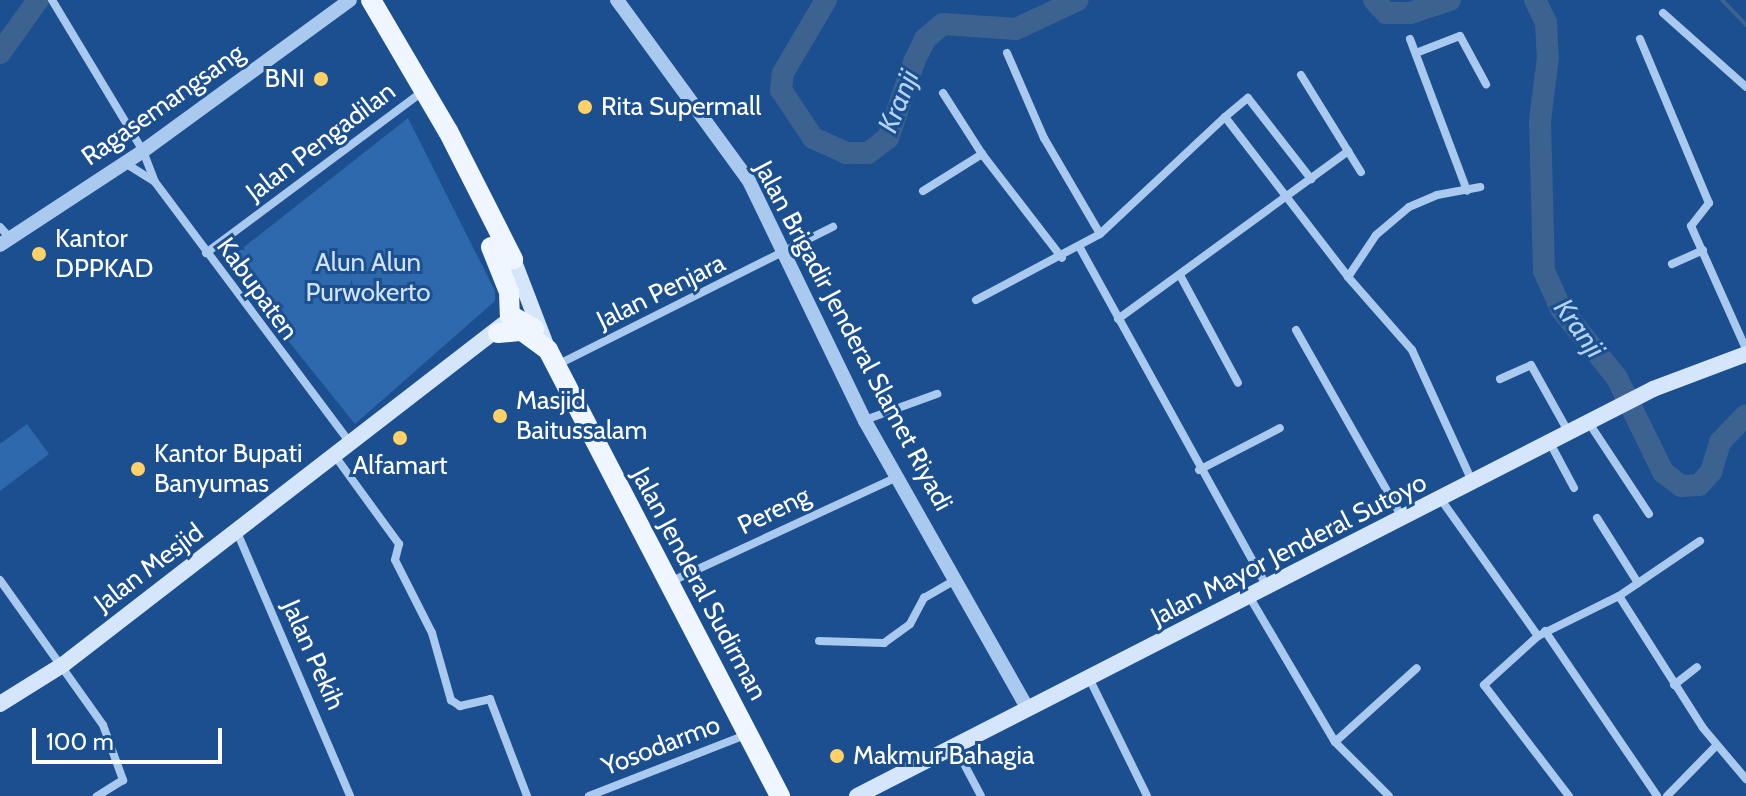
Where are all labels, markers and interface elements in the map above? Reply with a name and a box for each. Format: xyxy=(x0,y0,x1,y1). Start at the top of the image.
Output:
street label: Ragasemangsang xyxy=(76,37,250,173)
place label: BNI xyxy=(265,63,305,95)
water label: Kranji xyxy=(870,65,926,137)
marker: BNI xyxy=(312,70,330,88)
street label: Jalan Pengadilan xyxy=(240,76,402,208)
place label: Rita Supermall xyxy=(601,91,761,123)
marker: Rita Supermall xyxy=(576,98,594,116)
street label: Jalan Brigadir Jenderal Slamet Riyadi xyxy=(747,156,959,516)
place label: Kantor DPPKAD xyxy=(55,223,153,284)
street label: Kabupaten xyxy=(210,232,304,346)
marker: Kantor DPPKAD xyxy=(30,245,48,263)
park label: Alun Alun Purwokerto xyxy=(305,247,431,308)
street label: Jalan Penjara xyxy=(592,248,730,336)
water label: Kranji xyxy=(1547,292,1613,364)
place label: Masjid Baitussalam xyxy=(516,385,647,446)
marker: Masjid Baitussalam xyxy=(491,407,509,425)
marker: Alfamart xyxy=(391,429,409,447)
place label: Kantor Bupati Banyumas xyxy=(154,438,303,500)
place label: Alfamart xyxy=(352,450,448,482)
marker: Kantor Bupati Banyumas xyxy=(129,460,147,478)
street label: Jalan Jenderal Sudirman xyxy=(624,462,774,706)
street label: Jalan Mayor Jenderal Sutoyo xyxy=(1146,467,1432,633)
street label: Pereng xyxy=(733,480,815,542)
street label: Jalan Mesjid xyxy=(88,517,210,619)
street label: Jalan Pekih xyxy=(275,595,351,715)
street label: Yosodarmo xyxy=(597,709,725,783)
scale bar xyxy=(36,712,226,762)
text: 100 m xyxy=(46,727,114,756)
place label: Makmur Bahagia xyxy=(853,740,1035,772)
marker: Makmur Bahagia xyxy=(828,747,846,765)

